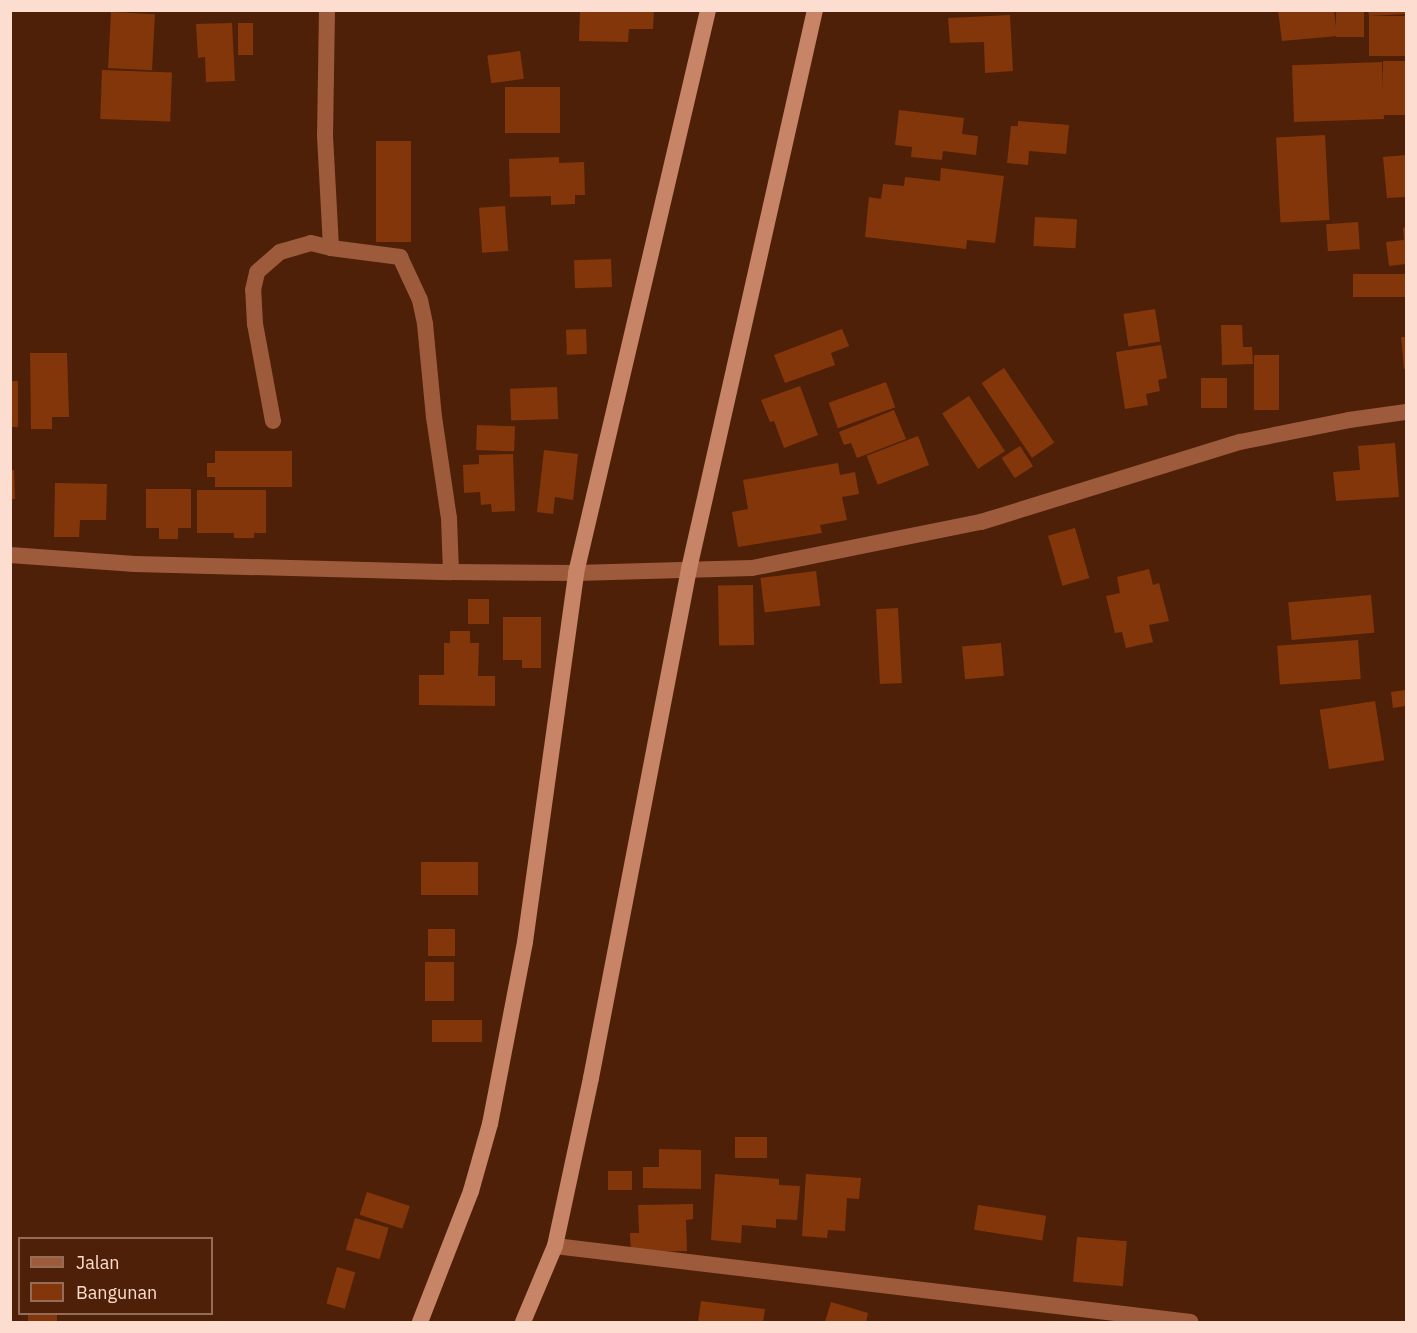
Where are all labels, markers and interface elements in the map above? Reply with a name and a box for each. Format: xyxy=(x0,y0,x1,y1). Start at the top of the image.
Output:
legend xyxy=(18,1237,213,1315)
text: Jalan xyxy=(76,1251,120,1274)
text: Bangunan xyxy=(76,1281,157,1304)

